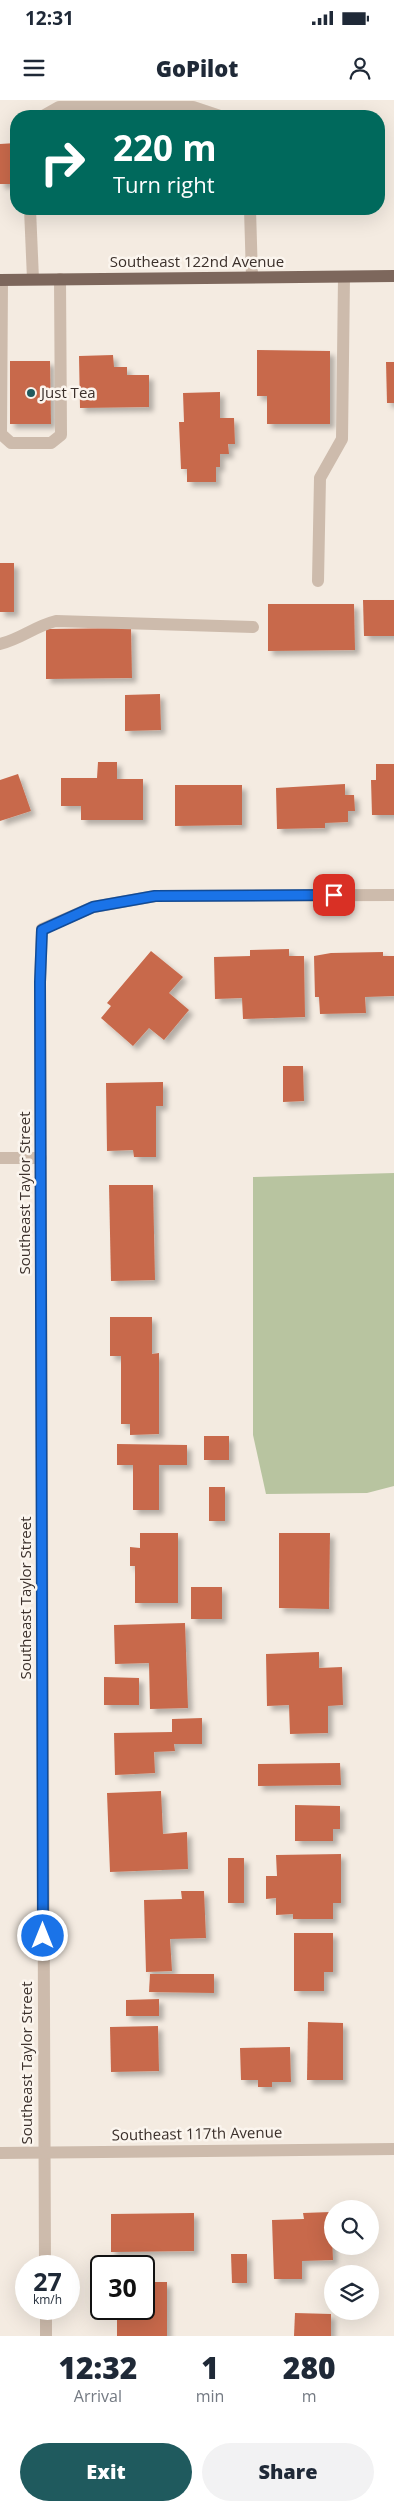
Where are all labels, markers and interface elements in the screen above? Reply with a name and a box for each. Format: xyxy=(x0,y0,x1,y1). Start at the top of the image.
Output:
text: 12:31 xyxy=(25,5,74,31)
text: GoPilot xyxy=(156,53,238,83)
icon: menu xyxy=(20,54,48,82)
icon: person xyxy=(346,54,374,82)
text: 220 m xyxy=(113,124,217,171)
icon: right xyxy=(30,130,95,195)
text: Turn right xyxy=(113,169,215,199)
street label: Southeast 122nd Avenue xyxy=(110,251,284,271)
place label: Just Tea xyxy=(39,382,96,402)
marker: Just Tea xyxy=(25,387,37,399)
pin xyxy=(313,874,355,916)
icon: arrive xyxy=(320,881,348,909)
street label: Southeast Taylor Street xyxy=(14,1112,34,1275)
street label: Southeast Taylor Street xyxy=(15,1517,35,1680)
position arrow xyxy=(16,1909,68,1961)
street label: Southeast Taylor Street xyxy=(16,1982,36,2145)
street label: Southeast 117th Avenue xyxy=(112,2122,282,2144)
map controls xyxy=(324,2200,379,2320)
button: search xyxy=(324,2200,379,2255)
speed limit sign: 30 xyxy=(90,2255,155,2320)
text: 27 xyxy=(33,2264,62,2298)
button: layers xyxy=(324,2265,379,2320)
text: km/h xyxy=(33,2291,62,2308)
text: 12:32 xyxy=(58,2347,137,2388)
text: 1 xyxy=(201,2347,219,2388)
text: 280 xyxy=(283,2347,336,2388)
text: Arrival xyxy=(74,2385,122,2407)
text: min xyxy=(196,2385,224,2407)
text: m xyxy=(302,2385,317,2407)
button: Exit xyxy=(20,2443,192,2501)
button: Share xyxy=(202,2443,374,2501)

